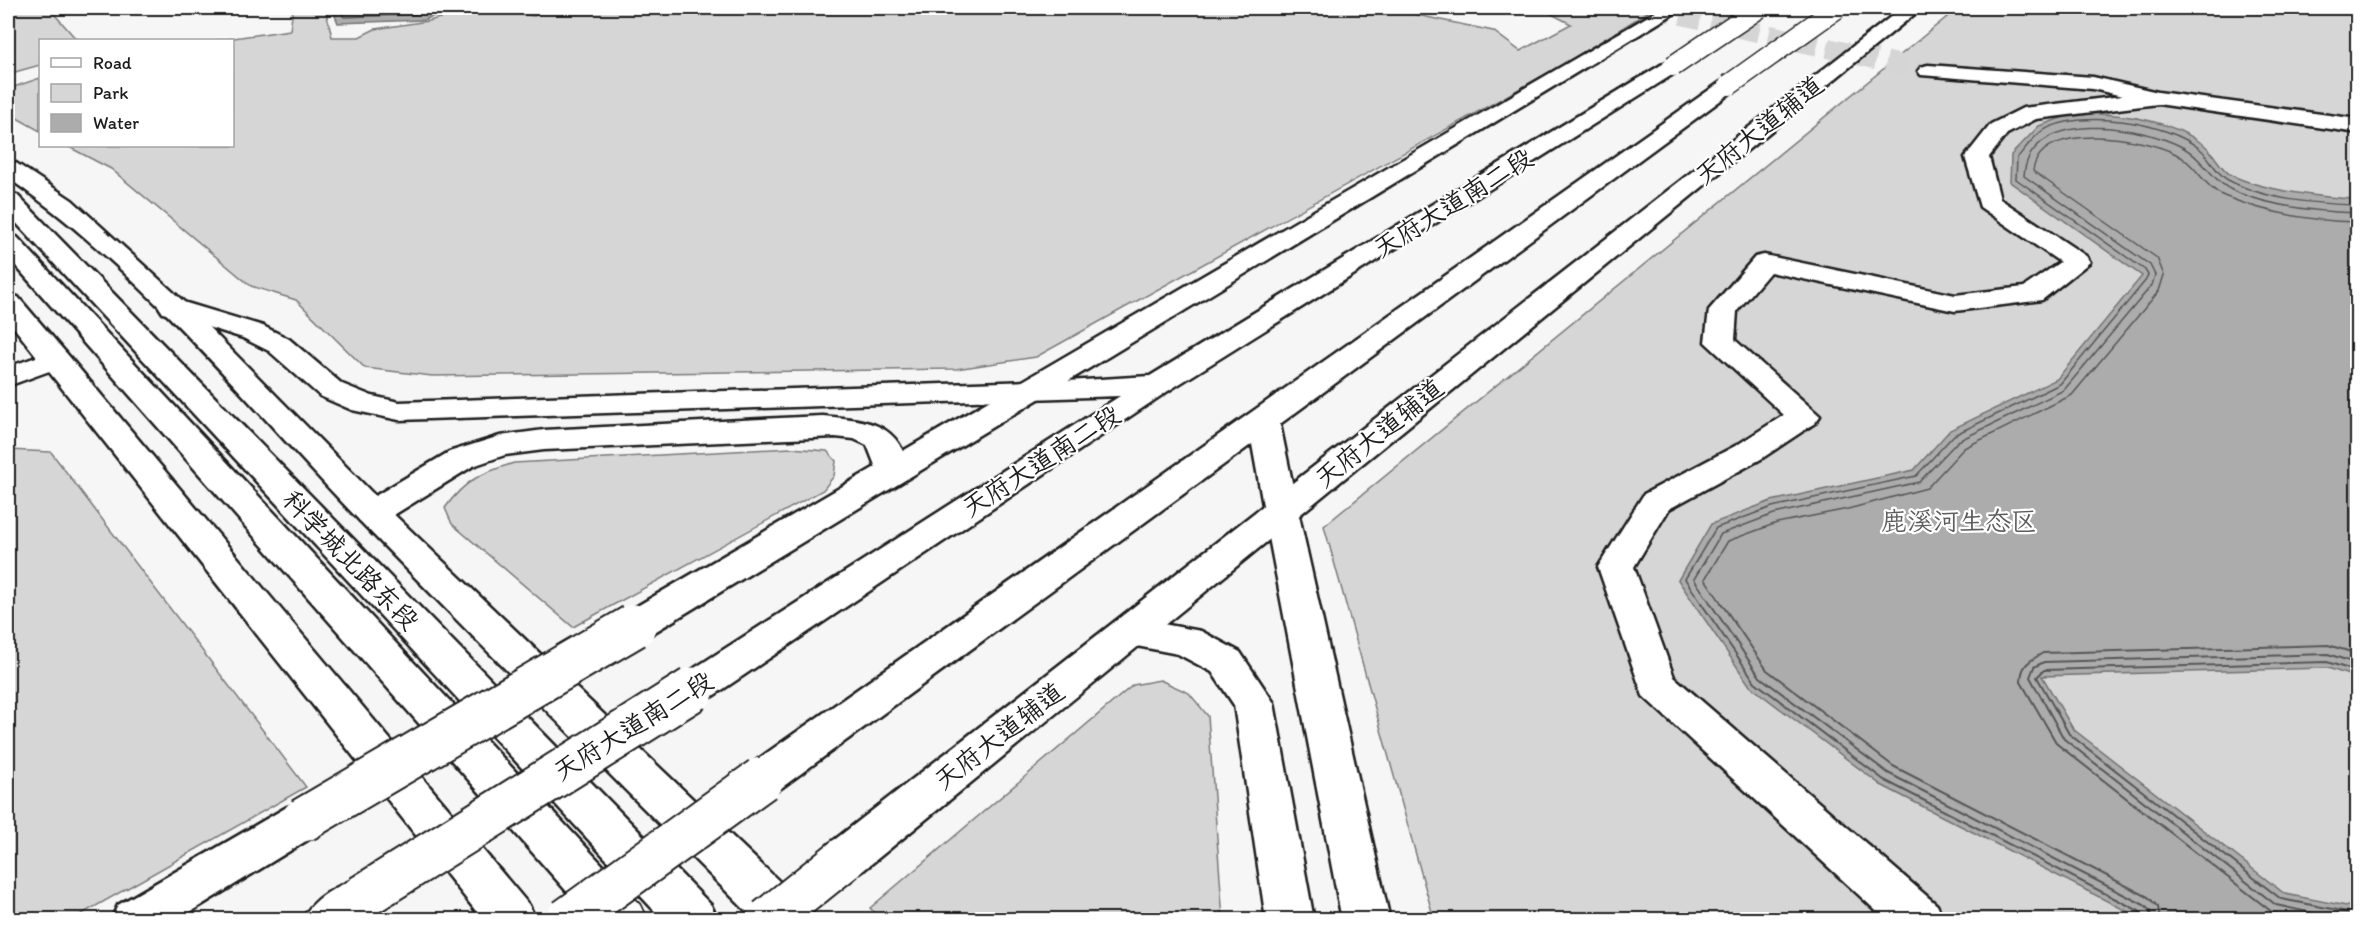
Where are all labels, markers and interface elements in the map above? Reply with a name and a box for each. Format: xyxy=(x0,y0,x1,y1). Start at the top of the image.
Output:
legend xyxy=(39,39,234,147)
text: Road xyxy=(93,52,132,74)
street label: 天府大道辅道 xyxy=(1688,68,1830,192)
text: Park xyxy=(93,82,128,104)
text: Water xyxy=(93,112,139,134)
street label: 天府大道南二段 xyxy=(1367,141,1539,265)
street label: 天府大道辅道 xyxy=(1308,371,1450,495)
street label: 天府大道南二段 xyxy=(956,398,1126,524)
street label: 科学城北路东段 xyxy=(276,483,426,637)
park label: 鹿溪河生态区 xyxy=(1881,505,2037,537)
street label: 天府大道南二段 xyxy=(547,664,719,788)
street label: 天府大道辅道 xyxy=(928,675,1070,797)

